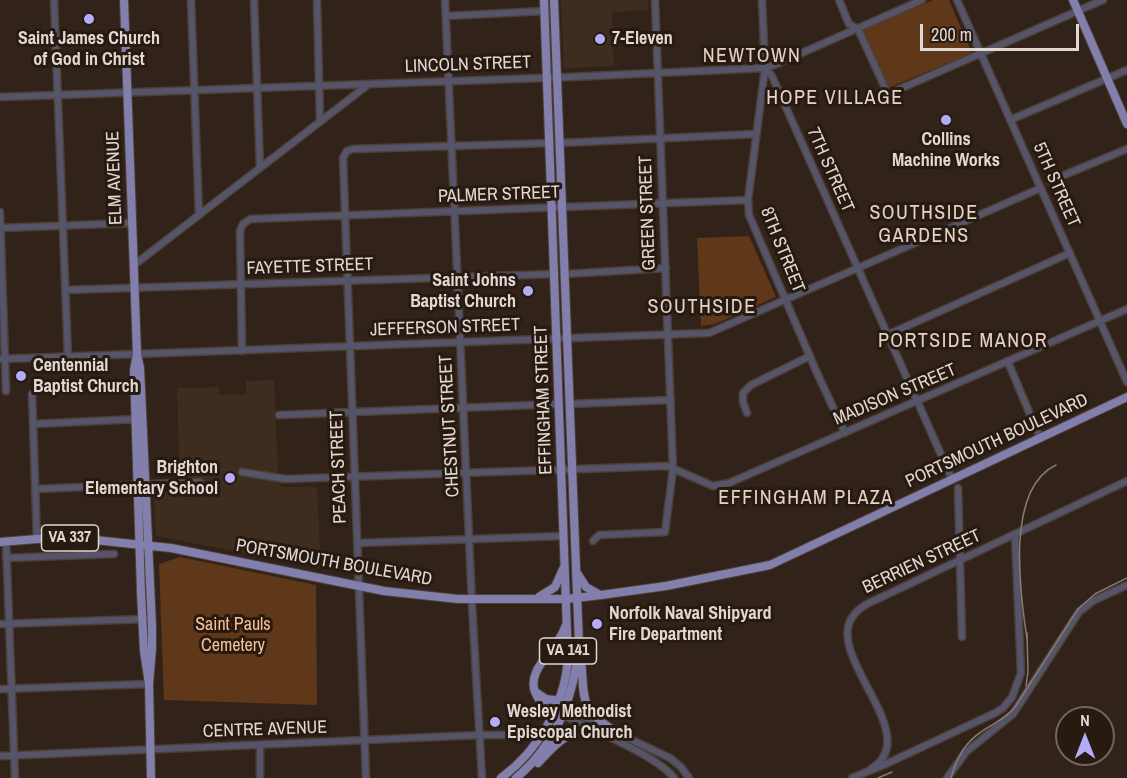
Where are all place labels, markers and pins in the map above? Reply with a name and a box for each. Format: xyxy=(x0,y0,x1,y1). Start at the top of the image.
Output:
marker: Saint James Church of God in Christ xyxy=(82,12,96,26)
place label: Saint James Church of God in Christ xyxy=(18,28,160,70)
place label: 7-Eleven xyxy=(612,28,673,50)
marker: 7-Eleven xyxy=(593,32,607,46)
marker: Collins Machine Works xyxy=(939,113,953,127)
place label: Collins Machine Works xyxy=(892,129,1000,172)
place label: Saint Johns Baptist Church xyxy=(410,270,516,312)
marker: Saint Johns Baptist Church xyxy=(521,284,535,298)
place label: Centennial Baptist Church xyxy=(33,355,139,398)
marker: Centennial Baptist Church xyxy=(14,369,28,383)
place label: Brighton Elementary School xyxy=(85,457,218,500)
marker: Brighton Elementary School xyxy=(223,471,237,485)
place label: Norfolk Naval Shipyard Fire Department xyxy=(609,603,771,646)
marker: Norfolk Naval Shipyard Fire Department xyxy=(590,617,604,631)
place label: Wesley Methodist Episcopal Church xyxy=(507,701,632,744)
marker: Wesley Methodist Episcopal Church xyxy=(488,715,502,729)

